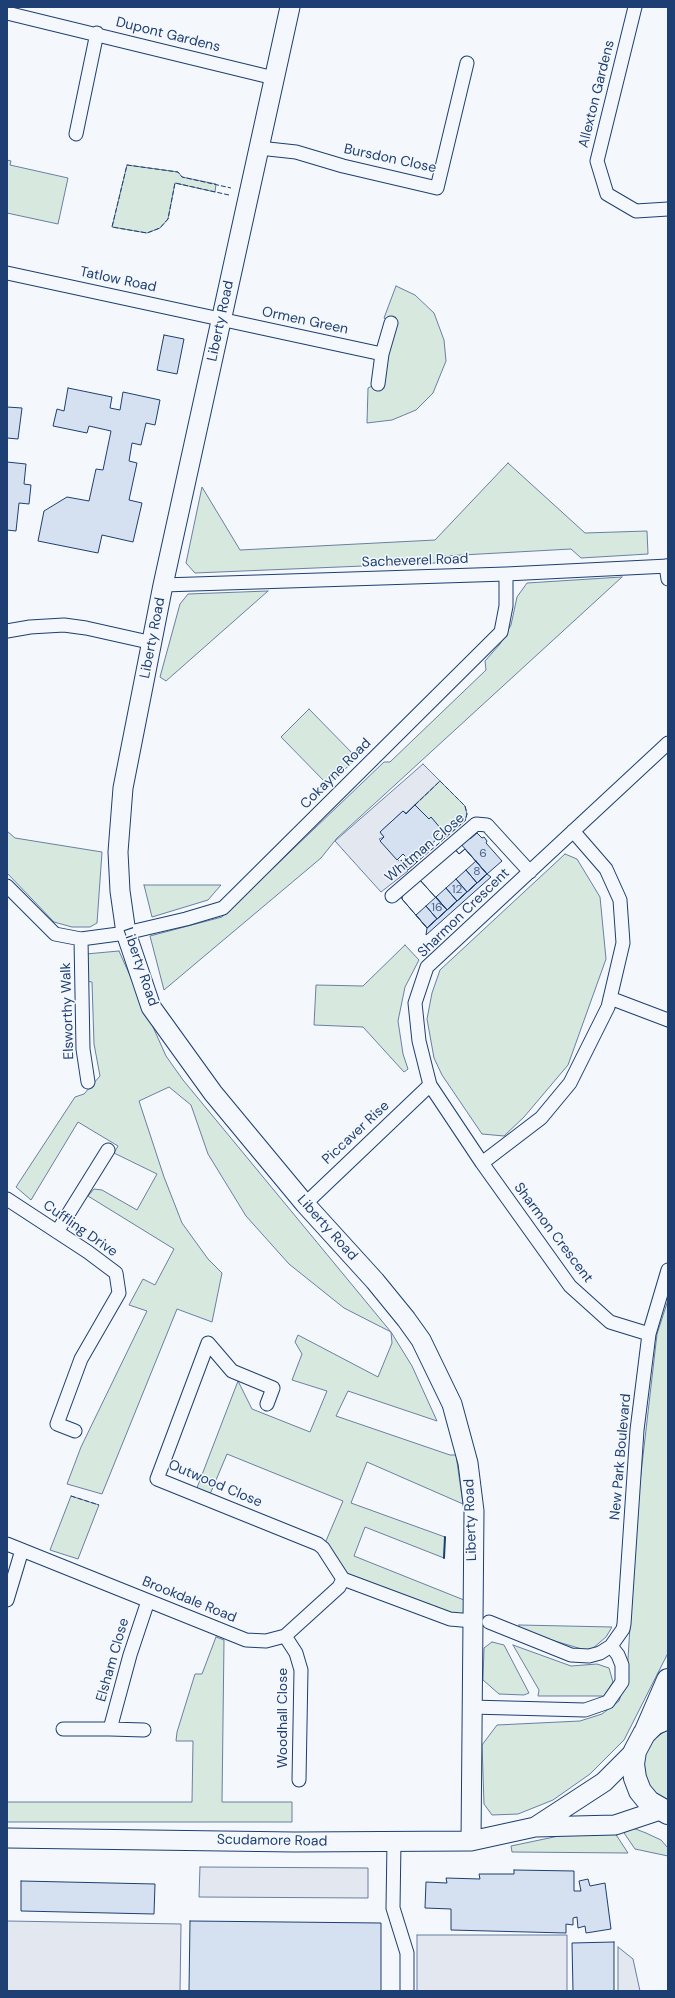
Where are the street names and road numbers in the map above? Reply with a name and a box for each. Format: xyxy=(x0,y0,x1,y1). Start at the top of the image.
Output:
street label: Dupont Gardens xyxy=(114,14,222,56)
street label: Allexton Gardens xyxy=(575,38,619,150)
street label: Bursdon Close xyxy=(342,141,438,177)
street label: Tatlow Road xyxy=(78,264,158,296)
street label: Liberty Road xyxy=(204,279,238,363)
street label: Ormen Green xyxy=(260,304,350,338)
street label: Sacheverel Road xyxy=(361,551,469,571)
street label: Liberty Road xyxy=(137,596,169,680)
street label: Cokayne Road xyxy=(297,735,375,813)
street label: Whitman Close xyxy=(382,810,468,886)
street label: Sharmon Crescent xyxy=(415,865,513,961)
street label: Liberty Road xyxy=(119,925,161,1009)
street label: Elsworthy Walk xyxy=(58,962,78,1060)
street label: Piccaver Rise xyxy=(319,1098,393,1168)
street label: Sharmon Crescent xyxy=(510,1180,596,1286)
street label: Liberty Road xyxy=(293,1192,361,1264)
street label: Cuffling Drive xyxy=(40,1197,120,1261)
street label: New Park Boulevard xyxy=(607,1393,635,1521)
street label: Outwood Close xyxy=(166,1457,264,1511)
street label: Liberty Road xyxy=(461,1479,481,1561)
street label: Brookdale Road xyxy=(139,1573,239,1627)
street label: Elsham Close xyxy=(93,1616,133,1704)
street label: Woodhall Close xyxy=(275,1668,291,1768)
street label: Scudamore Road xyxy=(217,1832,327,1850)

